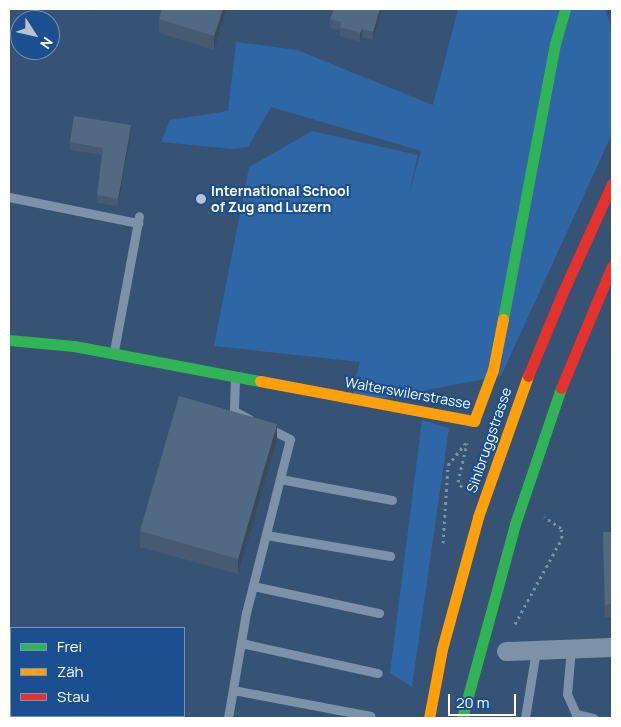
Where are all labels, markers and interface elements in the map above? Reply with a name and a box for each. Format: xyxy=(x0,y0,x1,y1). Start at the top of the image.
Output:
north arrow xyxy=(10,10,60,60)
text: N xyxy=(36,34,58,53)
place label: International School of Zug and Luzern xyxy=(211,183,350,216)
marker: International School of Zug and Luzern xyxy=(195,193,207,205)
street label: Walterswilerstrasse xyxy=(344,374,472,412)
street label: Sihlbruggstrasse xyxy=(463,385,515,495)
legend xyxy=(10,627,185,717)
text: Frei xyxy=(57,636,82,657)
text: Zäh xyxy=(57,661,83,682)
scale bar xyxy=(451,684,518,716)
text: Stau xyxy=(57,686,90,707)
text: 20 m xyxy=(456,692,489,713)

